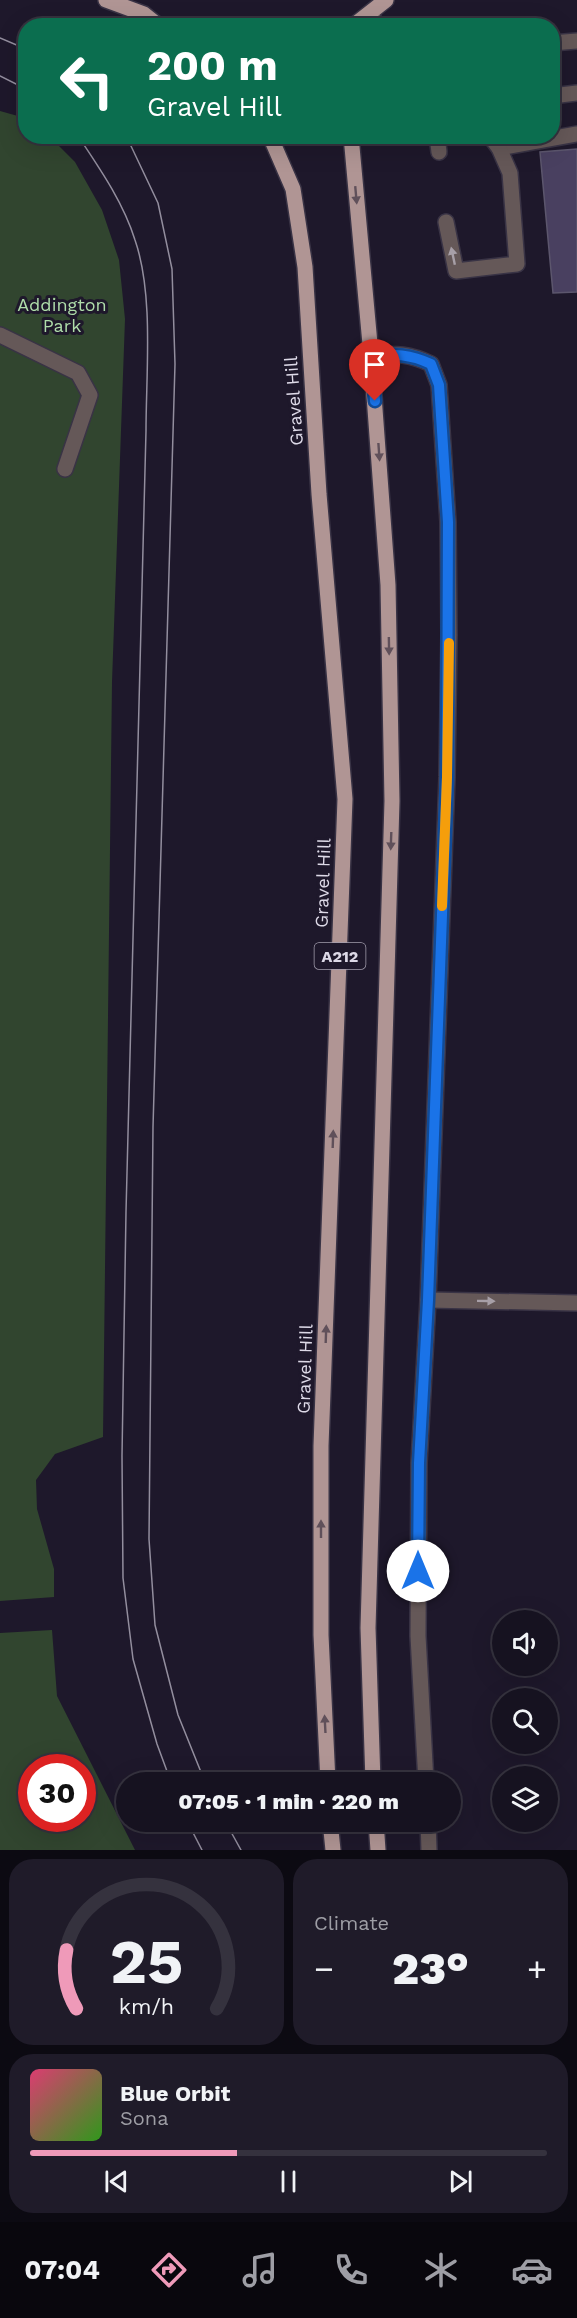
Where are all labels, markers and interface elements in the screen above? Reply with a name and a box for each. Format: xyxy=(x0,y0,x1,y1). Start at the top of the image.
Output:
text: 200 m xyxy=(147,41,278,90)
icon: left xyxy=(48,42,126,120)
text: Gravel Hill xyxy=(147,91,282,123)
one-way arrow xyxy=(351,185,361,204)
one-way arrow xyxy=(448,246,457,265)
park label: Addington Park xyxy=(17,294,107,336)
pin xyxy=(349,339,400,401)
icon: arrive xyxy=(358,348,391,381)
street label: Gravel Hill xyxy=(280,355,307,447)
one-way arrow xyxy=(374,442,383,461)
one-way arrow xyxy=(385,637,394,656)
one-way arrow xyxy=(386,832,395,851)
street label: Gravel Hill xyxy=(310,837,335,928)
road number: A212 xyxy=(314,943,366,969)
one-way arrow xyxy=(329,1129,338,1148)
one-way arrow xyxy=(477,1296,496,1306)
street label: Gravel Hill xyxy=(292,1323,317,1414)
one-way arrow xyxy=(321,1324,331,1343)
one-way arrow xyxy=(316,1519,326,1538)
position arrow xyxy=(386,1539,450,1603)
map controls xyxy=(492,1610,558,1832)
button: sound xyxy=(492,1610,558,1676)
button: search xyxy=(492,1688,558,1754)
one-way arrow xyxy=(321,1714,330,1733)
speed limit sign: 30 xyxy=(18,1754,96,1832)
button: layers xyxy=(492,1766,558,1832)
text: 07:05 · 1 min · 220 m xyxy=(178,1789,399,1814)
text: Climate xyxy=(314,1911,389,1935)
text: 25 xyxy=(110,1925,183,1998)
text: 23° xyxy=(392,1942,469,1995)
text: − xyxy=(314,1949,334,1988)
text: + xyxy=(527,1949,547,1988)
text: km/h xyxy=(119,1994,174,2019)
text: Blue Orbit xyxy=(120,2081,230,2106)
text: Sona xyxy=(120,2106,169,2130)
icon: previous xyxy=(100,2165,133,2198)
icon: pause xyxy=(272,2165,305,2198)
icon: next xyxy=(444,2165,477,2198)
icon: directions xyxy=(148,2249,190,2291)
icon: music xyxy=(239,2249,281,2291)
icon: phone xyxy=(330,2249,372,2291)
icon: climate xyxy=(420,2249,462,2291)
icon: car xyxy=(511,2249,553,2291)
text: 07:04 xyxy=(24,2254,100,2286)

